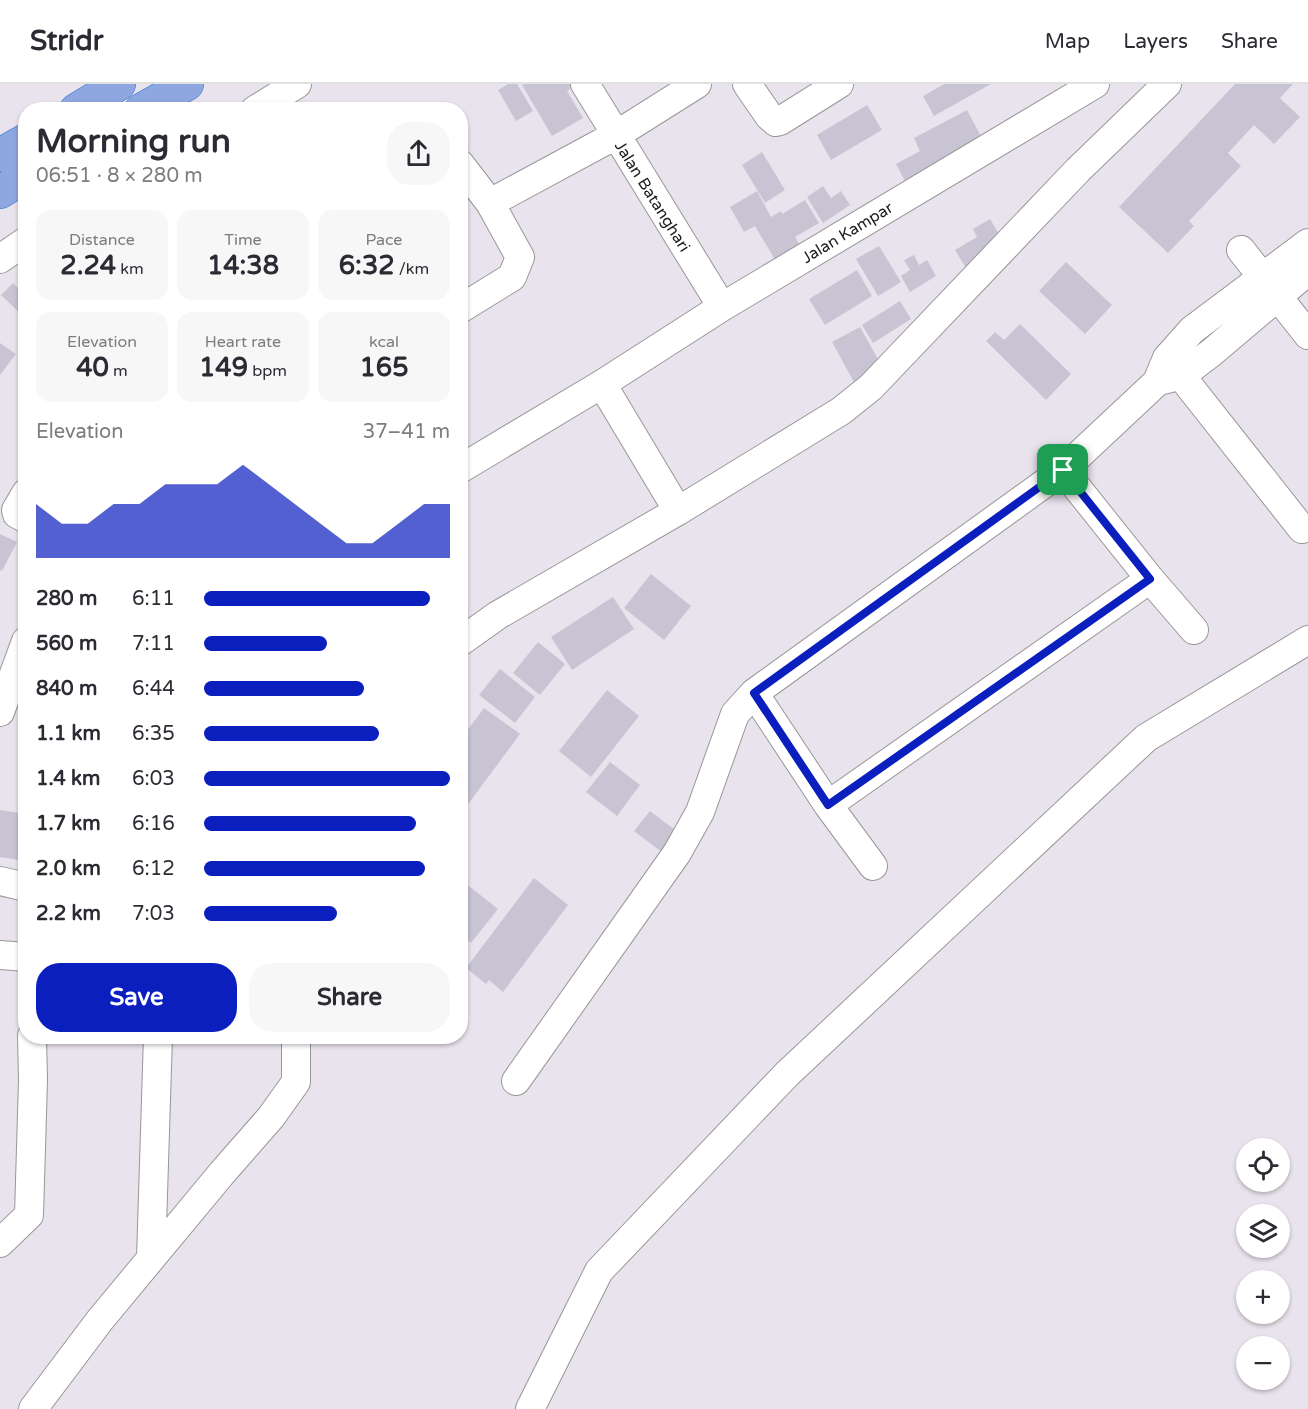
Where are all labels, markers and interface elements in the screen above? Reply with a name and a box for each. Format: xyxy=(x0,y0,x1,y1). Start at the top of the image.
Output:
text: Stridr xyxy=(30,24,103,58)
text: Map xyxy=(1045,29,1090,54)
text: Layers xyxy=(1123,29,1188,54)
text: Share xyxy=(1221,29,1278,54)
text: Morning run xyxy=(36,122,231,161)
button: share xyxy=(387,122,450,185)
street label: Jalan Batanghari xyxy=(610,137,694,256)
text: 06:51 · 8 × 280 m xyxy=(36,164,203,188)
street label: Jalan Kampar xyxy=(798,197,898,268)
text: Distance xyxy=(69,230,135,250)
text: Time xyxy=(224,230,262,250)
text: Pace xyxy=(366,230,402,250)
text: 2.24 xyxy=(60,250,116,281)
text: 14:38 xyxy=(207,250,279,281)
text: 6:32 xyxy=(339,250,395,281)
text: km xyxy=(116,259,144,279)
text: /km xyxy=(395,259,429,279)
text: Elevation xyxy=(67,332,137,352)
text: Heart rate xyxy=(205,332,281,352)
text: kcal xyxy=(369,332,399,352)
text: 40 xyxy=(76,352,109,383)
text: 149 xyxy=(199,352,248,383)
text: 165 xyxy=(360,352,408,383)
text: m xyxy=(109,361,128,381)
text: bpm xyxy=(248,361,287,381)
text: Elevation xyxy=(36,420,123,444)
text: 37–41 m xyxy=(363,420,450,444)
pin xyxy=(1037,444,1088,495)
icon: arrive xyxy=(1046,453,1079,486)
text: 280 m xyxy=(36,587,97,611)
text: 6:11 xyxy=(132,587,175,611)
text: 560 m xyxy=(36,632,97,656)
text: 7:11 xyxy=(132,632,175,656)
text: 840 m xyxy=(36,677,97,701)
text: 6:44 xyxy=(132,677,175,701)
text: 1.1 km xyxy=(36,722,101,746)
text: 6:35 xyxy=(132,722,175,746)
text: 1.4 km xyxy=(36,767,100,791)
text: 6:03 xyxy=(132,767,175,791)
text: 1.7 km xyxy=(36,812,101,836)
text: 6:16 xyxy=(132,812,175,836)
text: 2.0 km xyxy=(36,857,101,881)
text: 6:12 xyxy=(132,857,175,881)
text: 2.2 km xyxy=(36,902,101,926)
text: 7:03 xyxy=(132,902,175,926)
button: Save xyxy=(36,963,237,1032)
button: Share xyxy=(249,963,450,1032)
map controls xyxy=(1236,1138,1290,1390)
button: locate xyxy=(1236,1138,1290,1192)
button: layers xyxy=(1236,1204,1290,1258)
button: + xyxy=(1236,1270,1290,1324)
button: − xyxy=(1236,1336,1290,1390)

